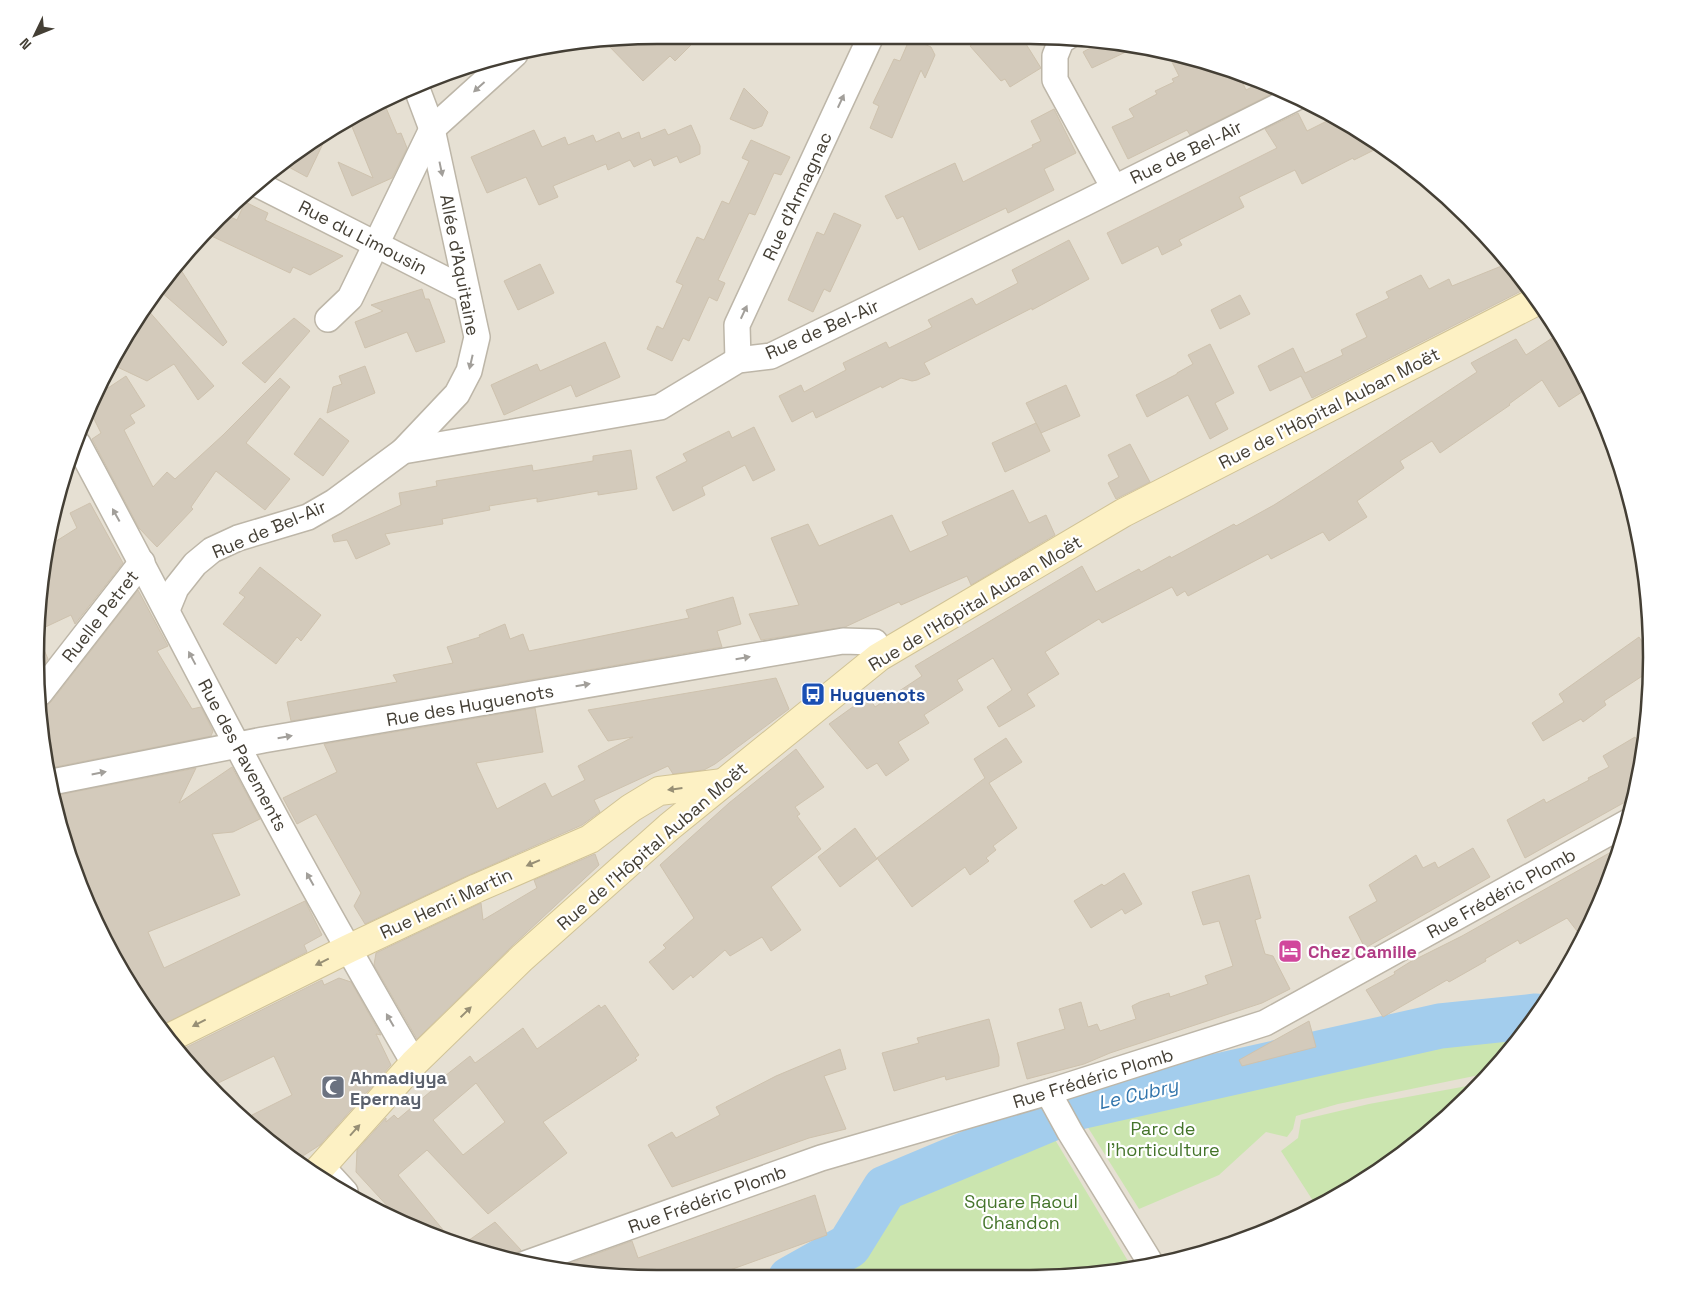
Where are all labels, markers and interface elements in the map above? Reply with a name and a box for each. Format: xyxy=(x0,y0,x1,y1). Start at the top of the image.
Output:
north arrow xyxy=(10,10,60,60)
text: N xyxy=(16,34,35,53)
one-way arrow xyxy=(472,81,485,92)
one-way arrow xyxy=(837,94,845,108)
street label: Rue de Bel-Air xyxy=(1126,115,1246,189)
street label: Rue d'Armagnac xyxy=(757,128,837,264)
one-way arrow xyxy=(437,161,445,177)
street label: Allée d'Aquitaine xyxy=(435,192,485,338)
street label: Rue du Limousin xyxy=(295,195,431,279)
street label: Rue de Bel-Air xyxy=(762,294,883,364)
one-way arrow xyxy=(740,305,748,319)
street label: Rue de l'Hôpital Auban Moët xyxy=(1215,342,1443,474)
one-way arrow xyxy=(467,355,475,370)
street label: Rue de Bel-Air xyxy=(208,495,330,563)
one-way arrow xyxy=(112,508,121,521)
street label: Rue de l'Hôpital Auban Moët xyxy=(864,530,1086,676)
street label: Ruelle Petret xyxy=(57,565,143,667)
one-way arrow xyxy=(188,651,196,666)
one-way arrow xyxy=(736,654,752,662)
street label: Rue des Pavements xyxy=(193,675,293,835)
street label: Rue des Huguenots xyxy=(384,679,556,731)
one-way arrow xyxy=(575,681,591,689)
bus stop icon: Huguenots xyxy=(800,681,826,707)
place label: Huguenots xyxy=(830,683,925,706)
one-way arrow xyxy=(277,732,293,740)
street label: Rue de l'Hôpital Auban Moët xyxy=(552,757,752,935)
one-way arrow xyxy=(92,768,108,776)
one-way arrow xyxy=(666,785,682,793)
street label: Rue Frédéric Plomb xyxy=(1422,843,1580,943)
one-way arrow xyxy=(526,860,540,868)
street label: Rue Henri Martin xyxy=(376,862,516,944)
one-way arrow xyxy=(306,872,314,886)
hotel icon: Chez Camille xyxy=(1277,938,1303,964)
place label: Chez Camille xyxy=(1308,940,1417,963)
one-way arrow xyxy=(315,958,329,966)
one-way arrow xyxy=(460,1006,472,1018)
one-way arrow xyxy=(385,1014,394,1027)
one-way arrow xyxy=(192,1019,206,1027)
street label: Rue Frédéric Plomb xyxy=(1010,1043,1176,1113)
place label: Ahmadiyya Epernay xyxy=(350,1066,448,1110)
water label: Le Cubry xyxy=(1096,1072,1182,1115)
mosque icon: Ahmadiyya Epernay xyxy=(320,1074,346,1100)
park label: Parc de l'horticulture xyxy=(1106,1117,1220,1161)
one-way arrow xyxy=(349,1124,360,1137)
street label: Rue Frédéric Plomb xyxy=(625,1160,789,1238)
park label: Square Raoul Chandon xyxy=(964,1190,1078,1234)

